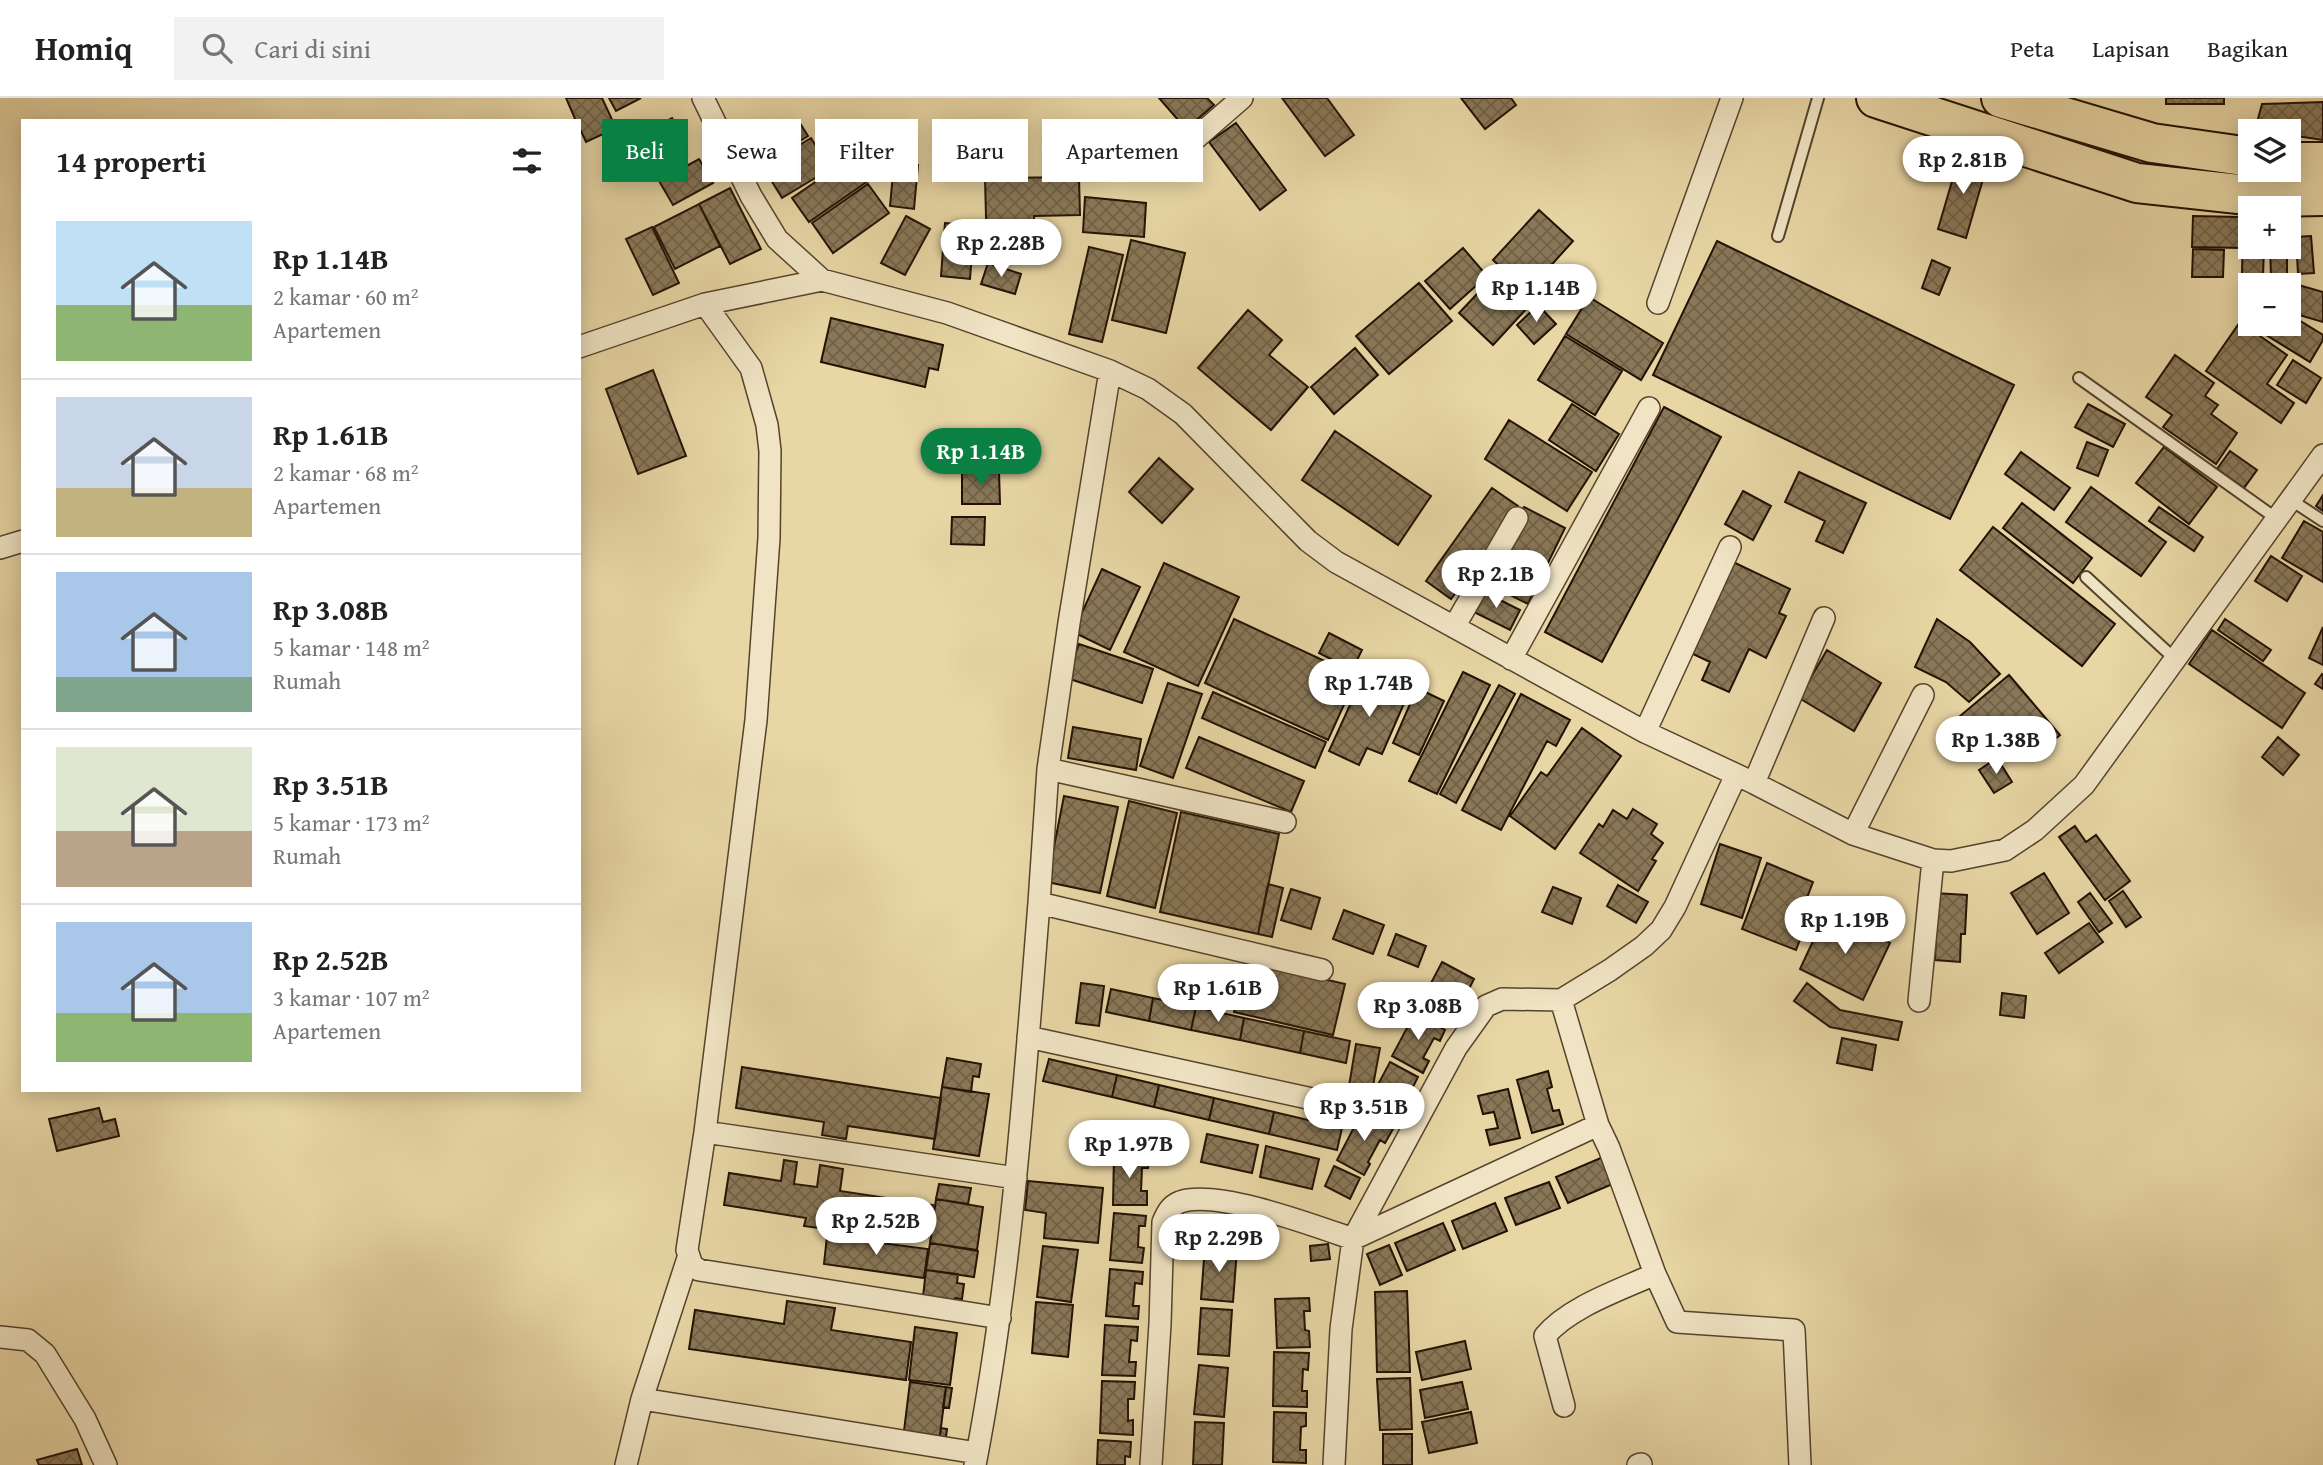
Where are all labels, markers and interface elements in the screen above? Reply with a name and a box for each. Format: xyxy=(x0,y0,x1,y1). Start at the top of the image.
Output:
search box xyxy=(174,17,664,80)
text: Homiq xyxy=(35,24,132,72)
icon: search xyxy=(198,29,236,67)
text: Cari di sini xyxy=(254,29,371,68)
text: Peta xyxy=(2010,31,2054,66)
text: Lapisan xyxy=(2092,31,2169,66)
text: Bagikan xyxy=(2207,31,2288,66)
chip: Beli xyxy=(602,119,688,182)
chip: Sewa xyxy=(702,119,801,182)
chip: Filter xyxy=(815,119,918,182)
chip: Baru xyxy=(932,119,1028,182)
chip: Apartemen xyxy=(1042,119,1203,182)
map controls xyxy=(2238,119,2301,336)
button: layers xyxy=(2238,119,2301,182)
pin: Rp 2.81B xyxy=(1891,136,2035,196)
text: 14 properti xyxy=(56,139,206,183)
icon: filters xyxy=(508,142,546,180)
text: Rp 2.81B xyxy=(1919,142,2007,175)
button: + xyxy=(2238,196,2301,259)
pin: Rp 2.28B xyxy=(929,220,1073,279)
text: Rp 2.28B xyxy=(957,225,1045,258)
text: Rp 1.14B xyxy=(273,236,389,280)
icon: home xyxy=(112,249,196,333)
pin: Rp 1.14B xyxy=(1464,264,1608,324)
text: Rp 1.14B xyxy=(1492,270,1580,303)
button: − xyxy=(2238,273,2301,336)
text: 2 kamar · 60 m² xyxy=(273,280,419,313)
text: Apartemen xyxy=(273,313,381,346)
text: Rp 1.61B xyxy=(273,412,389,456)
icon: home xyxy=(112,425,196,509)
pin: Rp 1.14B xyxy=(909,428,1053,488)
text: Rp 1.14B xyxy=(937,434,1025,467)
text: 2 kamar · 68 m² xyxy=(273,456,419,489)
text: Apartemen xyxy=(273,489,381,522)
pin: Rp 2.1B xyxy=(1431,550,1561,610)
text: Rp 2.1B xyxy=(1458,556,1534,589)
text: Rp 3.08B xyxy=(273,587,389,631)
icon: home xyxy=(112,600,196,684)
text: 5 kamar · 148 m² xyxy=(273,631,430,664)
pin: Rp 1.74B xyxy=(1297,660,1441,719)
text: Rumah xyxy=(273,664,341,697)
text: Rp 1.74B xyxy=(1325,665,1413,698)
pin: Rp 1.38B xyxy=(1924,716,2068,776)
text: Rp 1.38B xyxy=(1952,722,2040,755)
text: Rp 3.51B xyxy=(273,762,389,806)
icon: home xyxy=(112,775,196,859)
text: 5 kamar · 173 m² xyxy=(273,806,430,839)
text: Rumah xyxy=(273,839,341,872)
pin: Rp 1.19B xyxy=(1773,896,1917,956)
text: Rp 1.19B xyxy=(1801,902,1889,935)
text: Rp 2.52B xyxy=(273,937,389,981)
icon: home xyxy=(112,950,196,1034)
pin: Rp 1.61B xyxy=(1146,964,1290,1024)
text: Rp 1.61B xyxy=(1174,970,1262,1003)
text: 3 kamar · 107 m² xyxy=(273,981,430,1014)
pin: Rp 3.08B xyxy=(1346,982,1490,1042)
text: Rp 3.08B xyxy=(1374,988,1462,1021)
text: Apartemen xyxy=(273,1014,381,1047)
pin: Rp 3.51B xyxy=(1292,1084,1436,1143)
text: Rp 3.51B xyxy=(1320,1089,1408,1122)
pin: Rp 1.97B xyxy=(1057,1121,1201,1180)
text: Rp 1.97B xyxy=(1085,1126,1173,1159)
pin: Rp 2.52B xyxy=(804,1198,948,1257)
text: Rp 2.52B xyxy=(832,1203,920,1236)
pin: Rp 2.29B xyxy=(1147,1214,1291,1274)
text: Rp 2.29B xyxy=(1175,1220,1263,1253)

